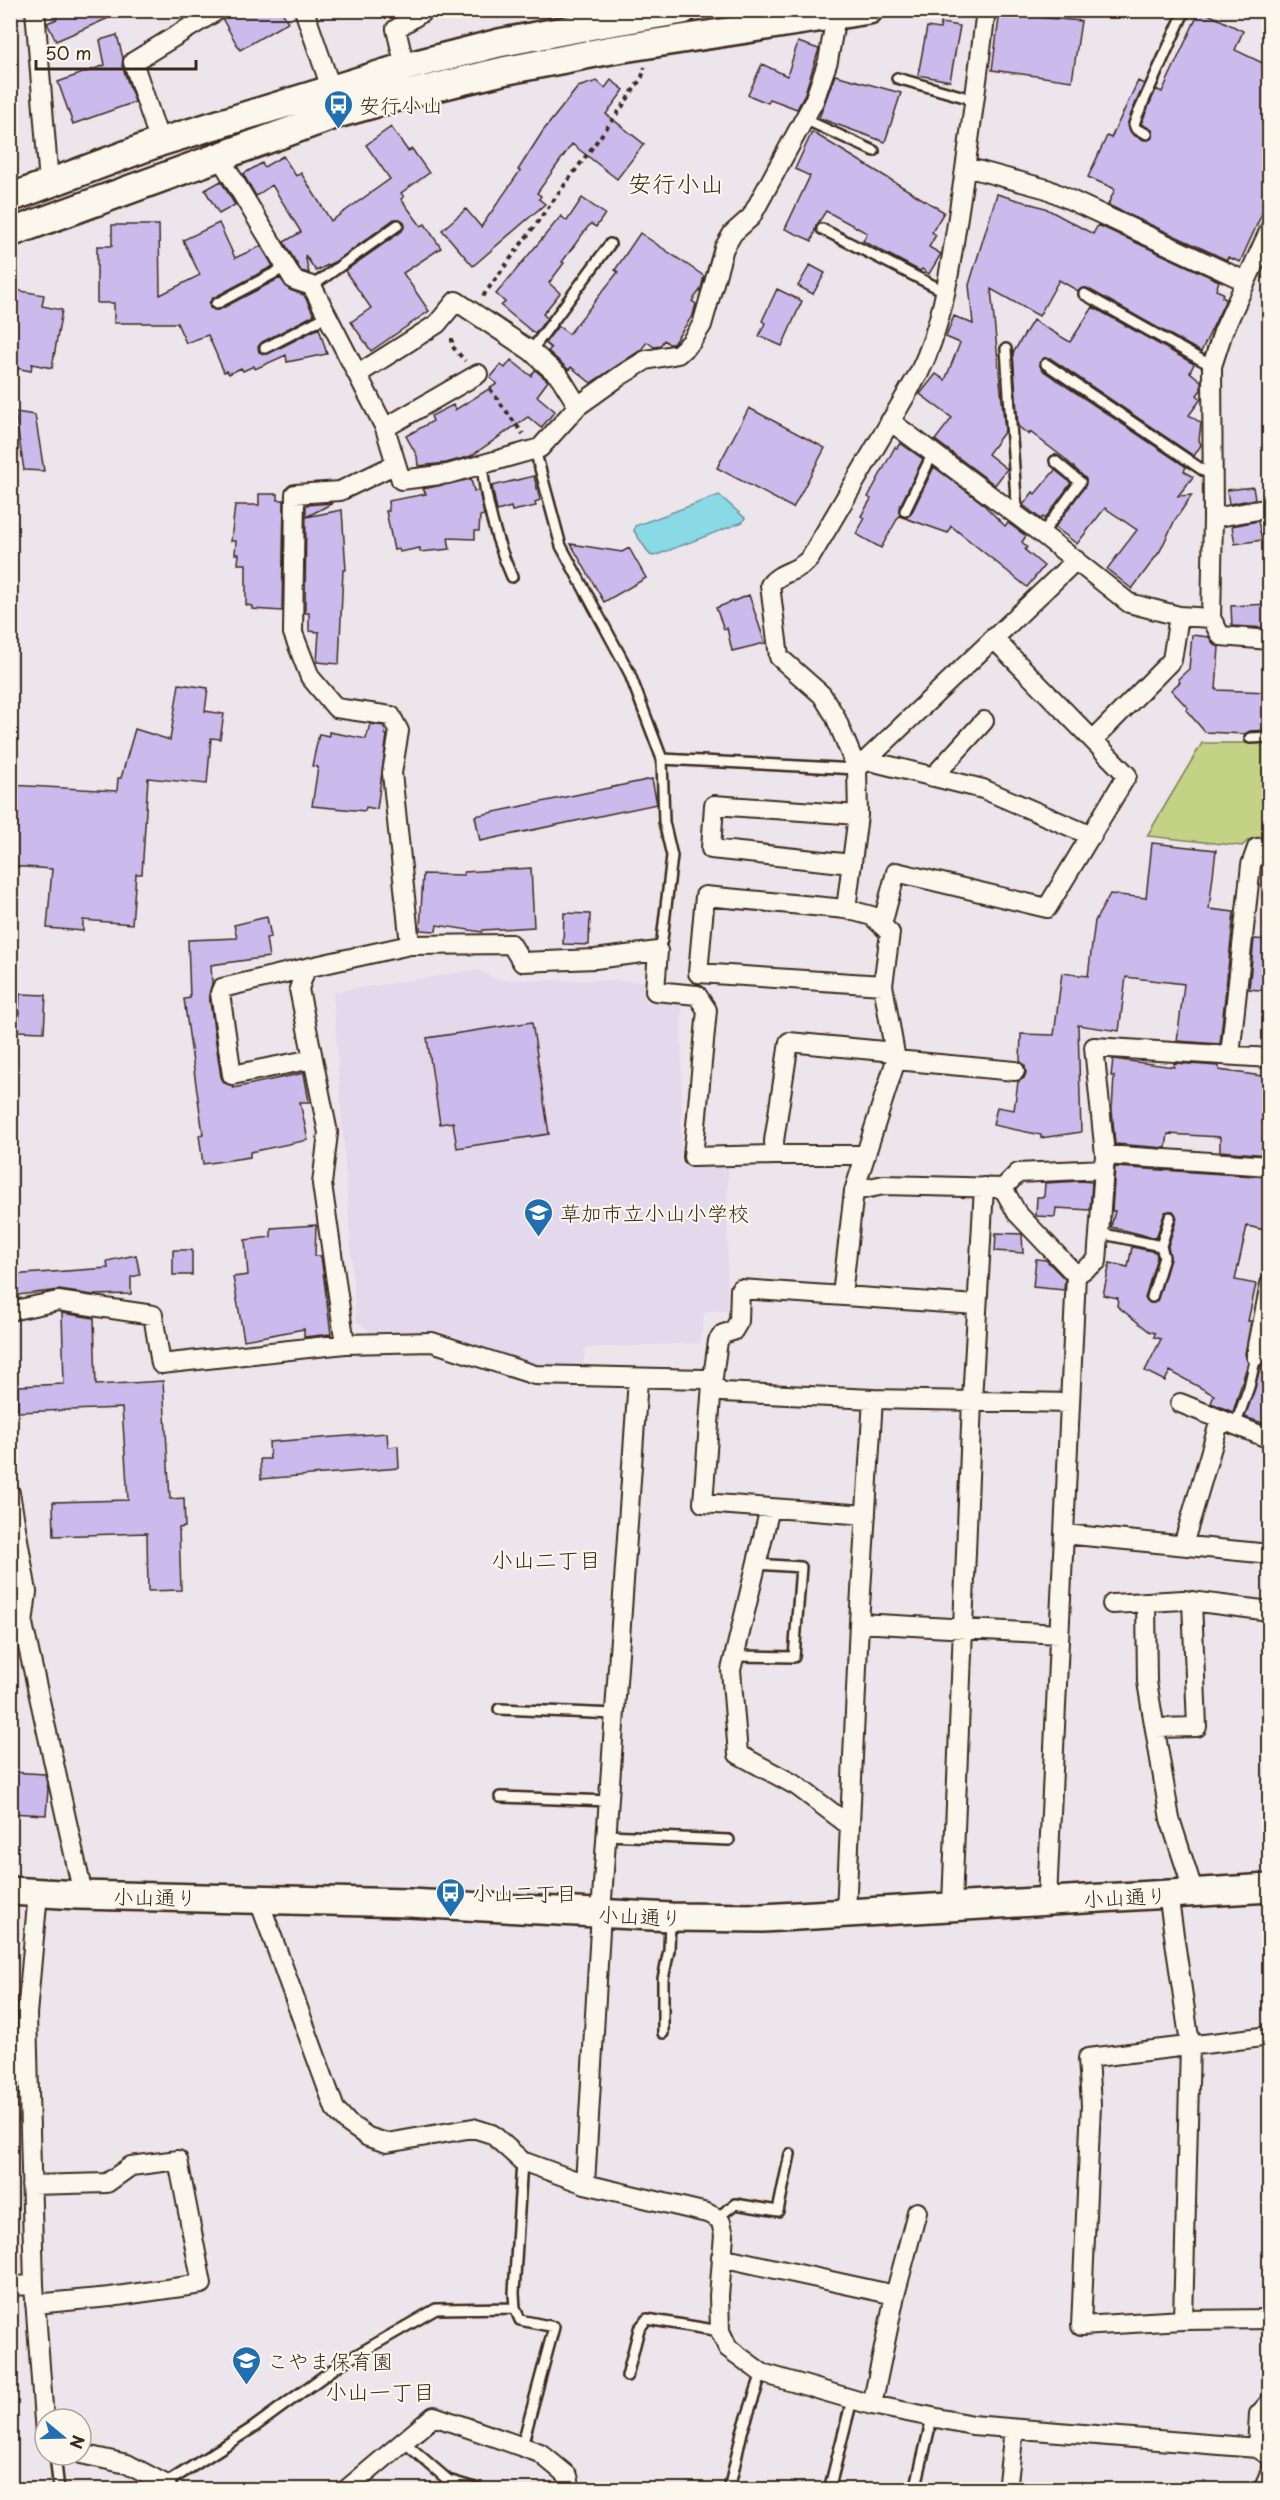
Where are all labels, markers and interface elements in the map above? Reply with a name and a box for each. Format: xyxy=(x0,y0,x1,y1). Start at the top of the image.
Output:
scale bar xyxy=(36,33,196,71)
text: 50 m xyxy=(45,39,92,66)
bus stop icon: 安行小山 xyxy=(322,88,354,130)
place label: 安行小山 xyxy=(359,88,443,120)
district label: 安行小山 xyxy=(628,164,724,200)
school or university icon: 草加市立小山小学校 xyxy=(523,1196,555,1238)
place label: 草加市立小山小学校 xyxy=(560,1196,749,1228)
district label: 小山二丁目 xyxy=(491,1542,601,1575)
bus stop icon: 小山二丁目 xyxy=(435,1876,467,1918)
place label: 小山二丁目 xyxy=(472,1876,577,1908)
street label: 小山通り xyxy=(1082,1878,1168,1914)
street label: 小山通り xyxy=(113,1879,197,1913)
street label: 小山通り xyxy=(597,1897,683,1933)
school or university icon: こやま保育園 xyxy=(230,2344,262,2386)
place label: こやま保育園 xyxy=(267,2344,393,2376)
district label: 小山一丁目 xyxy=(325,2374,435,2407)
north arrow xyxy=(33,2407,93,2467)
text: N xyxy=(65,2432,92,2452)

